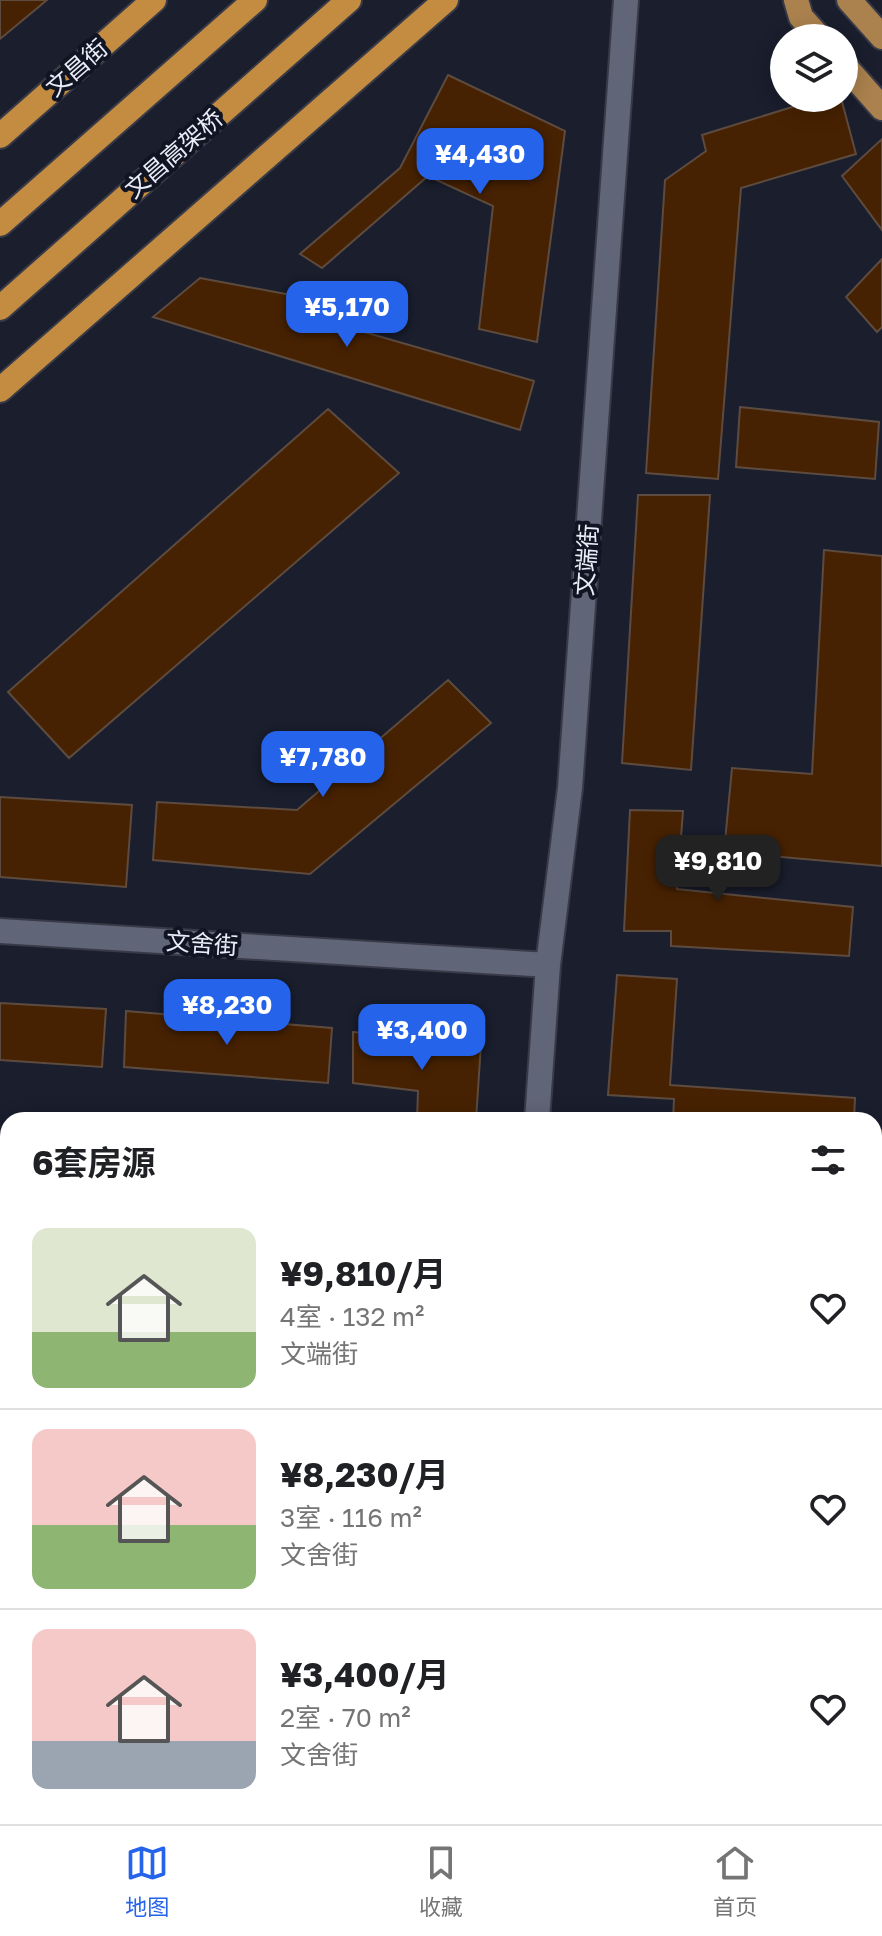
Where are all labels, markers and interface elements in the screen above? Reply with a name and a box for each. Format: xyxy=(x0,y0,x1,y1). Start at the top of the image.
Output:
map controls xyxy=(770,24,858,112)
button: layers xyxy=(770,24,858,112)
street label: 文昌街 xyxy=(39,32,113,101)
street label: 文昌高架桥 xyxy=(118,103,228,203)
pin: ¥4,430 xyxy=(415,128,545,196)
text: ¥4,430 xyxy=(435,138,525,169)
pin: ¥5,170 xyxy=(282,281,412,349)
text: ¥5,170 xyxy=(304,291,390,322)
street label: 文端街 xyxy=(569,523,602,597)
pin: ¥7,780 xyxy=(258,731,388,799)
text: ¥7,780 xyxy=(279,741,367,772)
pin: ¥9,810 xyxy=(653,835,783,903)
text: ¥9,810 xyxy=(674,845,762,876)
street label: 文舍街 xyxy=(165,926,239,959)
pin: ¥8,230 xyxy=(162,979,292,1047)
text: ¥8,230 xyxy=(182,989,272,1020)
pin: ¥3,400 xyxy=(357,1004,487,1072)
text: ¥3,400 xyxy=(376,1014,468,1045)
icon: filters xyxy=(806,1138,850,1182)
text: 6套房源 xyxy=(32,1142,156,1182)
text: ¥9,810/月 xyxy=(280,1253,447,1293)
icon: home xyxy=(96,1260,192,1356)
icon: heart xyxy=(806,1286,850,1330)
text: 4室 · 132 m² xyxy=(280,1301,424,1332)
text: 文端街 xyxy=(280,1338,358,1369)
text: ¥8,230/月 xyxy=(280,1454,449,1494)
icon: home xyxy=(96,1461,192,1557)
icon: heart xyxy=(806,1487,850,1531)
text: 3室 · 116 m² xyxy=(280,1502,422,1533)
text: 文舍街 xyxy=(280,1539,358,1570)
text: ¥3,400/月 xyxy=(280,1654,450,1694)
icon: home xyxy=(96,1661,192,1757)
icon: heart xyxy=(806,1687,850,1731)
text: 2室 · 70 m² xyxy=(280,1702,411,1733)
text: 文舍街 xyxy=(280,1739,358,1770)
tab: 地图 xyxy=(125,1841,169,1921)
tab: 收藏 xyxy=(419,1841,463,1921)
tab: 首页 xyxy=(713,1841,757,1921)

